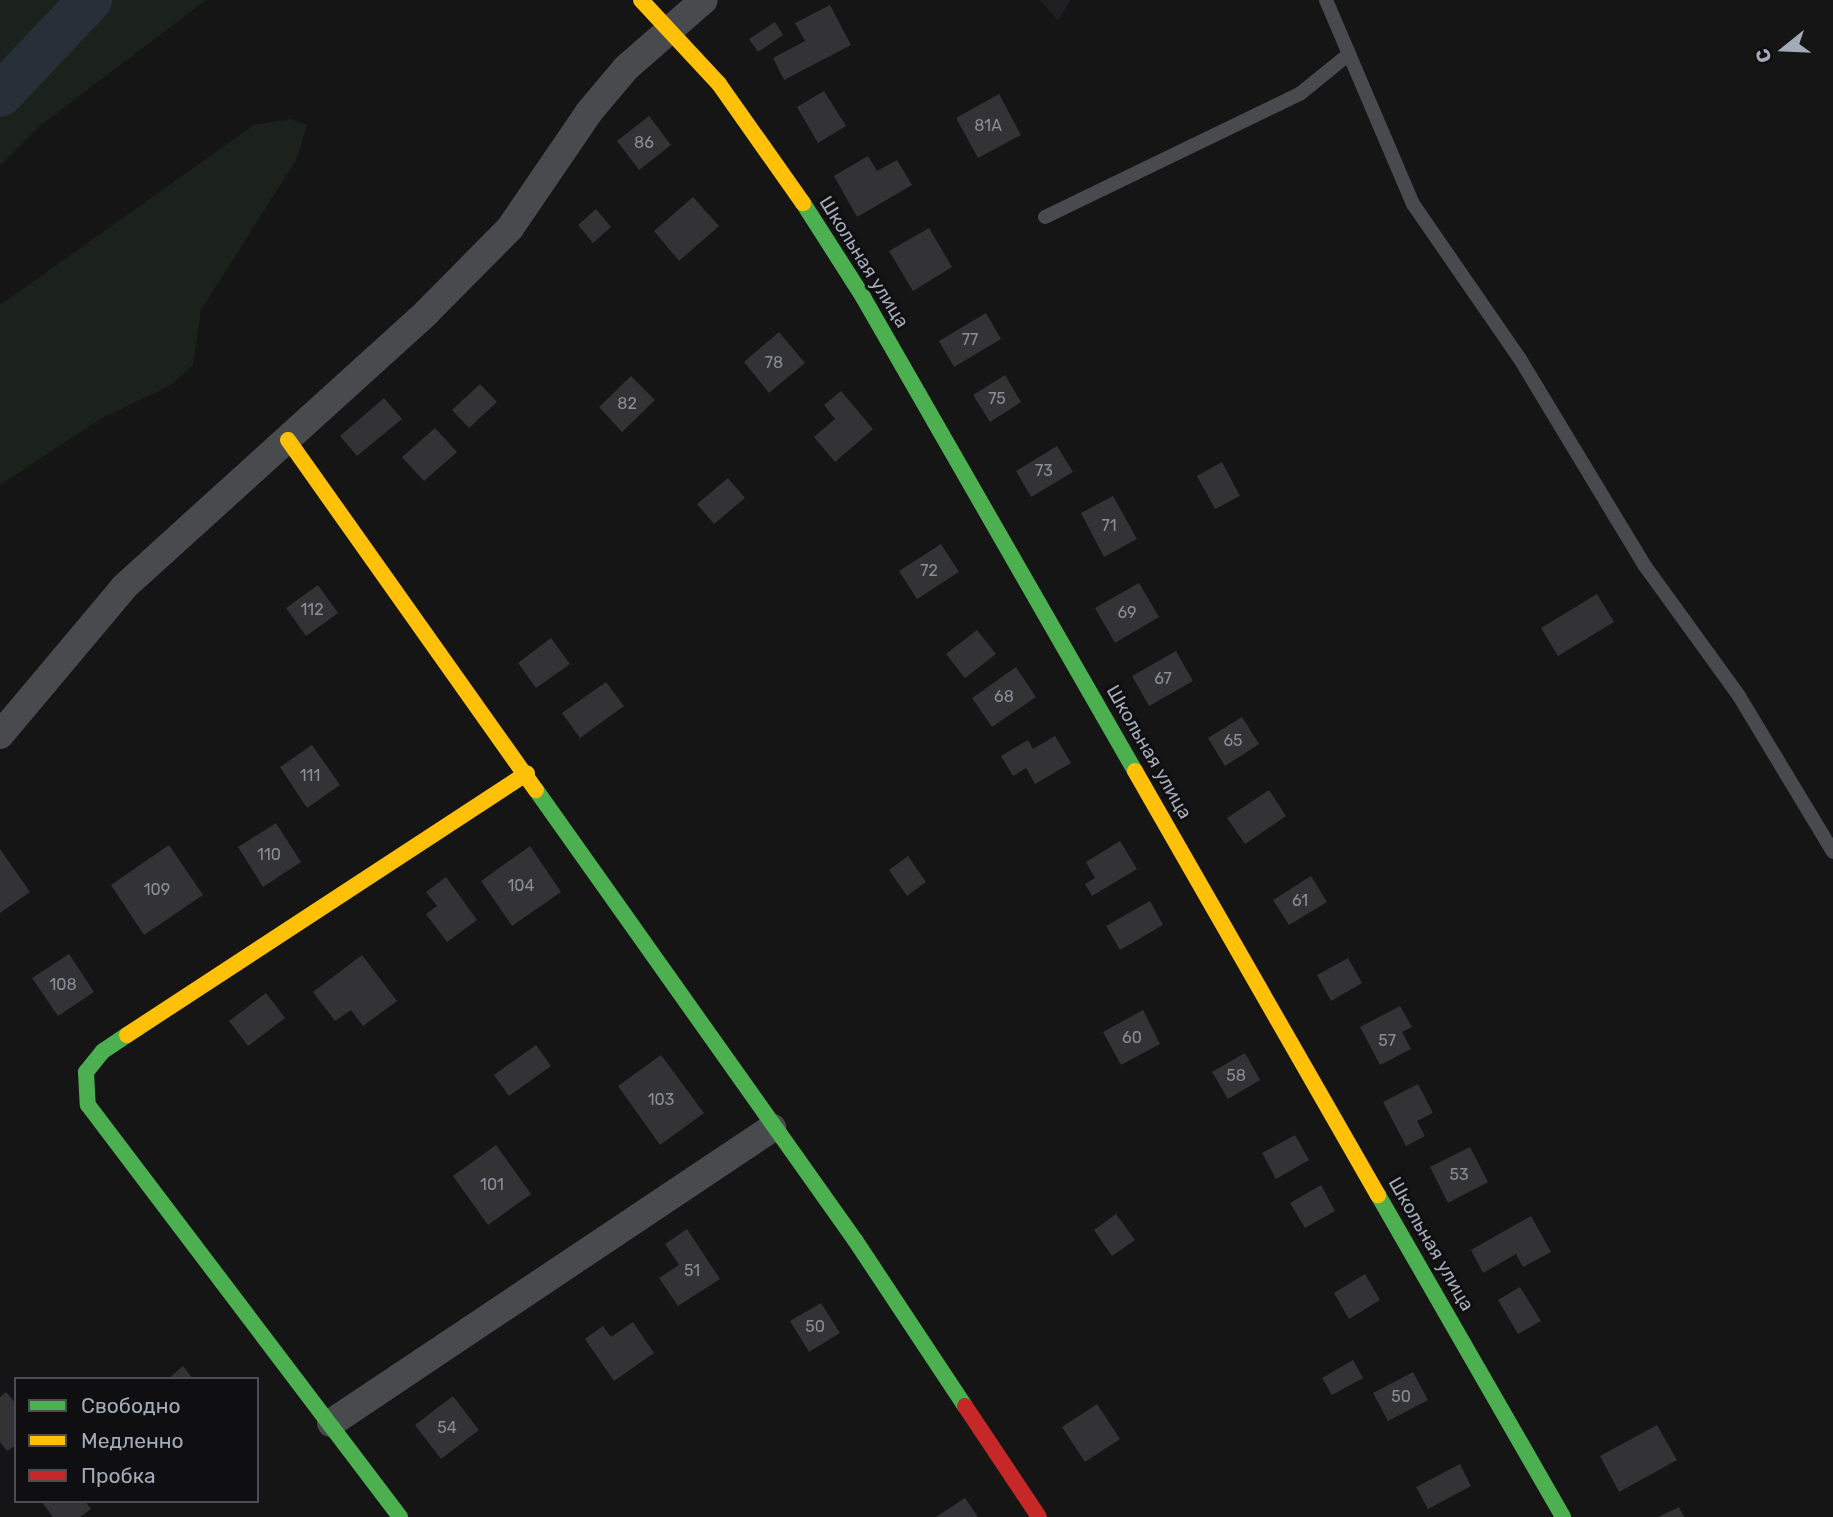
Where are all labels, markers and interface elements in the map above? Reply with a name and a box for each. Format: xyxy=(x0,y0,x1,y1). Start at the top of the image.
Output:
north arrow xyxy=(1749,14,1819,84)
text: С xyxy=(1751,46,1777,66)
house number: 81А xyxy=(974,116,1002,136)
house number: 86 xyxy=(634,133,654,153)
street label: Школьная улица xyxy=(814,192,914,332)
house number: 77 xyxy=(962,330,978,350)
house number: 78 xyxy=(765,353,783,373)
house number: 75 xyxy=(988,389,1006,409)
house number: 82 xyxy=(617,394,637,414)
house number: 73 xyxy=(1035,461,1053,481)
house number: 71 xyxy=(1101,516,1117,536)
house number: 72 xyxy=(920,561,938,581)
house number: 112 xyxy=(300,600,324,620)
house number: 69 xyxy=(1117,603,1137,623)
house number: 67 xyxy=(1154,669,1172,689)
street label: Школьная улица xyxy=(1101,681,1197,823)
house number: 68 xyxy=(994,687,1014,707)
house number: 65 xyxy=(1223,731,1243,751)
house number: 111 xyxy=(300,766,320,786)
house number: 110 xyxy=(257,845,281,865)
house number: 104 xyxy=(508,876,534,896)
house number: 109 xyxy=(144,880,170,900)
house number: 61 xyxy=(1292,891,1308,911)
house number: 108 xyxy=(49,975,77,995)
house number: 60 xyxy=(1122,1028,1142,1048)
house number: 57 xyxy=(1378,1031,1396,1051)
house number: 58 xyxy=(1226,1066,1246,1086)
house number: 103 xyxy=(648,1090,674,1110)
house number: 53 xyxy=(1449,1165,1469,1185)
street label: Школьная улица xyxy=(1383,1173,1479,1315)
house number: 101 xyxy=(480,1175,504,1195)
house number: 51 xyxy=(684,1261,700,1281)
house number: 50 xyxy=(805,1317,825,1337)
legend xyxy=(14,1377,259,1503)
house number: 50 xyxy=(1391,1387,1411,1407)
text: Свободно xyxy=(81,1393,181,1418)
house number: 54 xyxy=(437,1418,457,1438)
text: Медленно xyxy=(81,1428,184,1453)
text: Пробка xyxy=(81,1463,156,1488)

